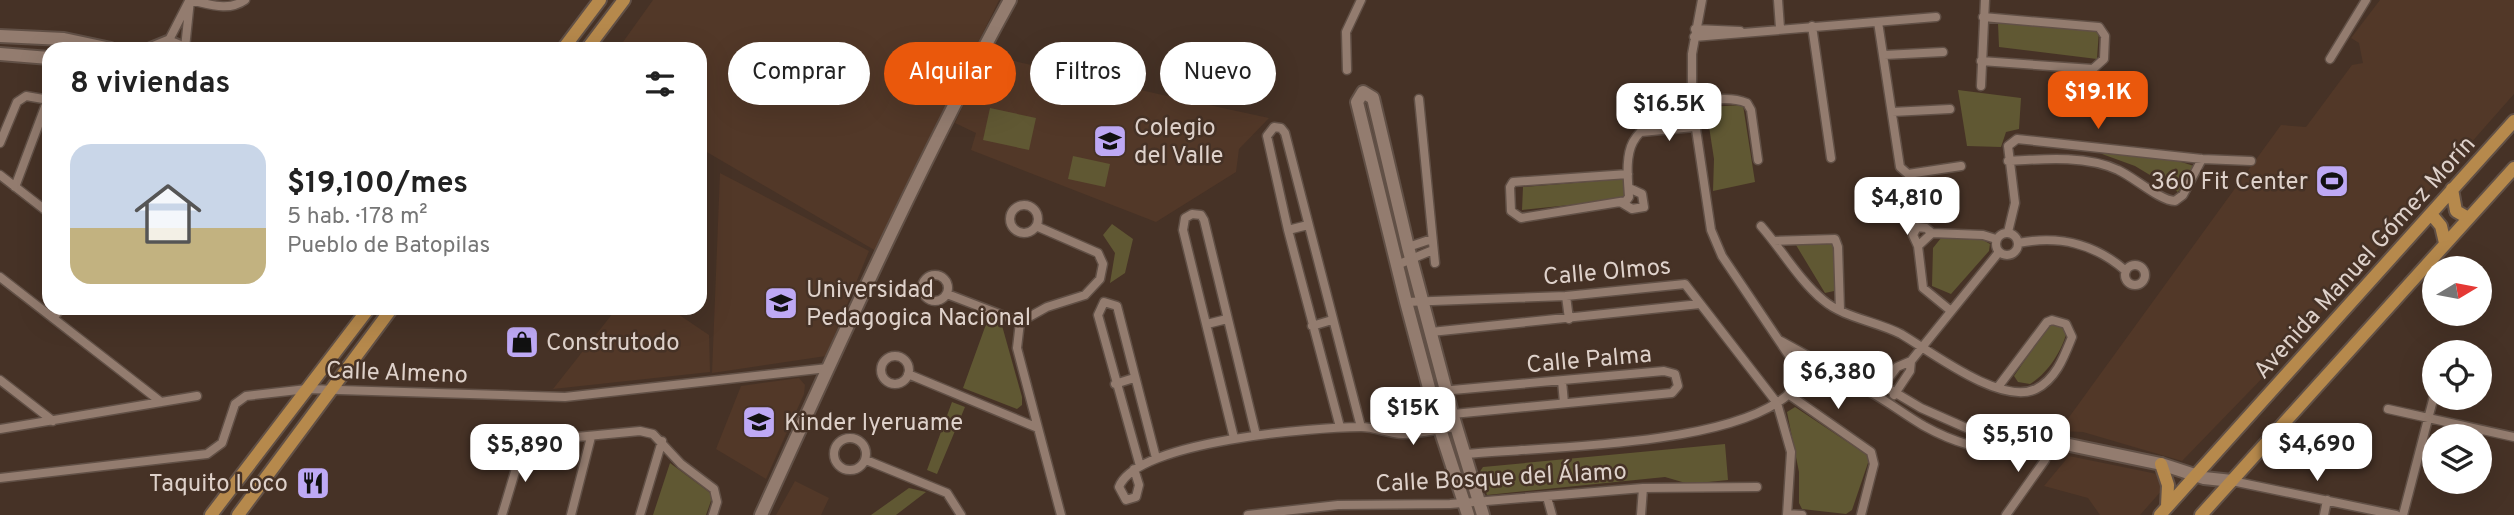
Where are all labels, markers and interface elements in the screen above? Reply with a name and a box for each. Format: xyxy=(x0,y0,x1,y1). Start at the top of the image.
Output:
chip: Comprar xyxy=(728,42,870,105)
chip: Alquilar xyxy=(884,42,1016,105)
chip: Filtros xyxy=(1030,42,1146,105)
chip: Nuevo xyxy=(1160,42,1276,105)
icon: filters xyxy=(641,65,679,103)
text: 8 viviendas xyxy=(70,66,230,103)
pin: $19.1K xyxy=(2041,72,2155,131)
text: $19.1K xyxy=(2064,79,2132,108)
pin: $16.5K xyxy=(1612,83,1726,143)
text: $16.5K xyxy=(1632,91,1706,120)
place label: Colegio del Valle xyxy=(1134,114,1223,172)
school or university icon: Colegio del Valle xyxy=(1091,122,1129,160)
street label: Avenida Manuel Gómez Morín xyxy=(2248,130,2483,386)
sports icon: 360 Fit Center xyxy=(2313,162,2351,200)
text: $19,100/mes xyxy=(287,166,468,203)
place label: 360 Fit Center xyxy=(2151,168,2308,198)
icon: home xyxy=(126,172,210,256)
pin: $4,810 xyxy=(1850,177,1964,237)
text: $4,810 xyxy=(1870,185,1944,214)
text: 5 hab. · 178 m² xyxy=(287,203,428,232)
text: Pueblo de Batopilas xyxy=(287,232,490,261)
street label: Calle Olmos xyxy=(1542,252,1672,294)
north arrow xyxy=(2422,256,2492,326)
map controls xyxy=(2422,256,2492,494)
place label: Universidad Pedagogica Nacional xyxy=(806,276,1031,334)
school or university icon: Universidad Pedagogica Nacional xyxy=(762,284,800,322)
shop icon: Construtodo xyxy=(503,323,541,361)
place label: Construtodo xyxy=(546,329,680,359)
button: locate xyxy=(2422,340,2492,410)
street label: Calle Palma xyxy=(1525,341,1653,381)
pin: $6,380 xyxy=(1781,352,1895,411)
street label: Calle Almeno xyxy=(325,357,468,391)
text: $6,380 xyxy=(1800,359,1876,388)
pin: $15K xyxy=(1372,388,1454,447)
text: $15K xyxy=(1386,395,1440,424)
school or university icon: Kinder Iyeruame xyxy=(740,403,778,441)
place label: Kinder Iyeruame xyxy=(784,409,963,439)
pin: $5,510 xyxy=(1961,414,2075,474)
text: $5,510 xyxy=(1982,422,2054,451)
pin: $5,890 xyxy=(468,424,582,484)
pin: $4,690 xyxy=(2260,424,2374,483)
button: layers xyxy=(2422,424,2492,494)
text: $4,690 xyxy=(2278,431,2356,460)
text: $5,890 xyxy=(486,432,564,461)
street label: Calle Bosque del Álamo xyxy=(1374,455,1628,501)
restaurant icon: Taquito Loco xyxy=(294,464,332,502)
place label: Taquito Loco xyxy=(149,470,288,500)

